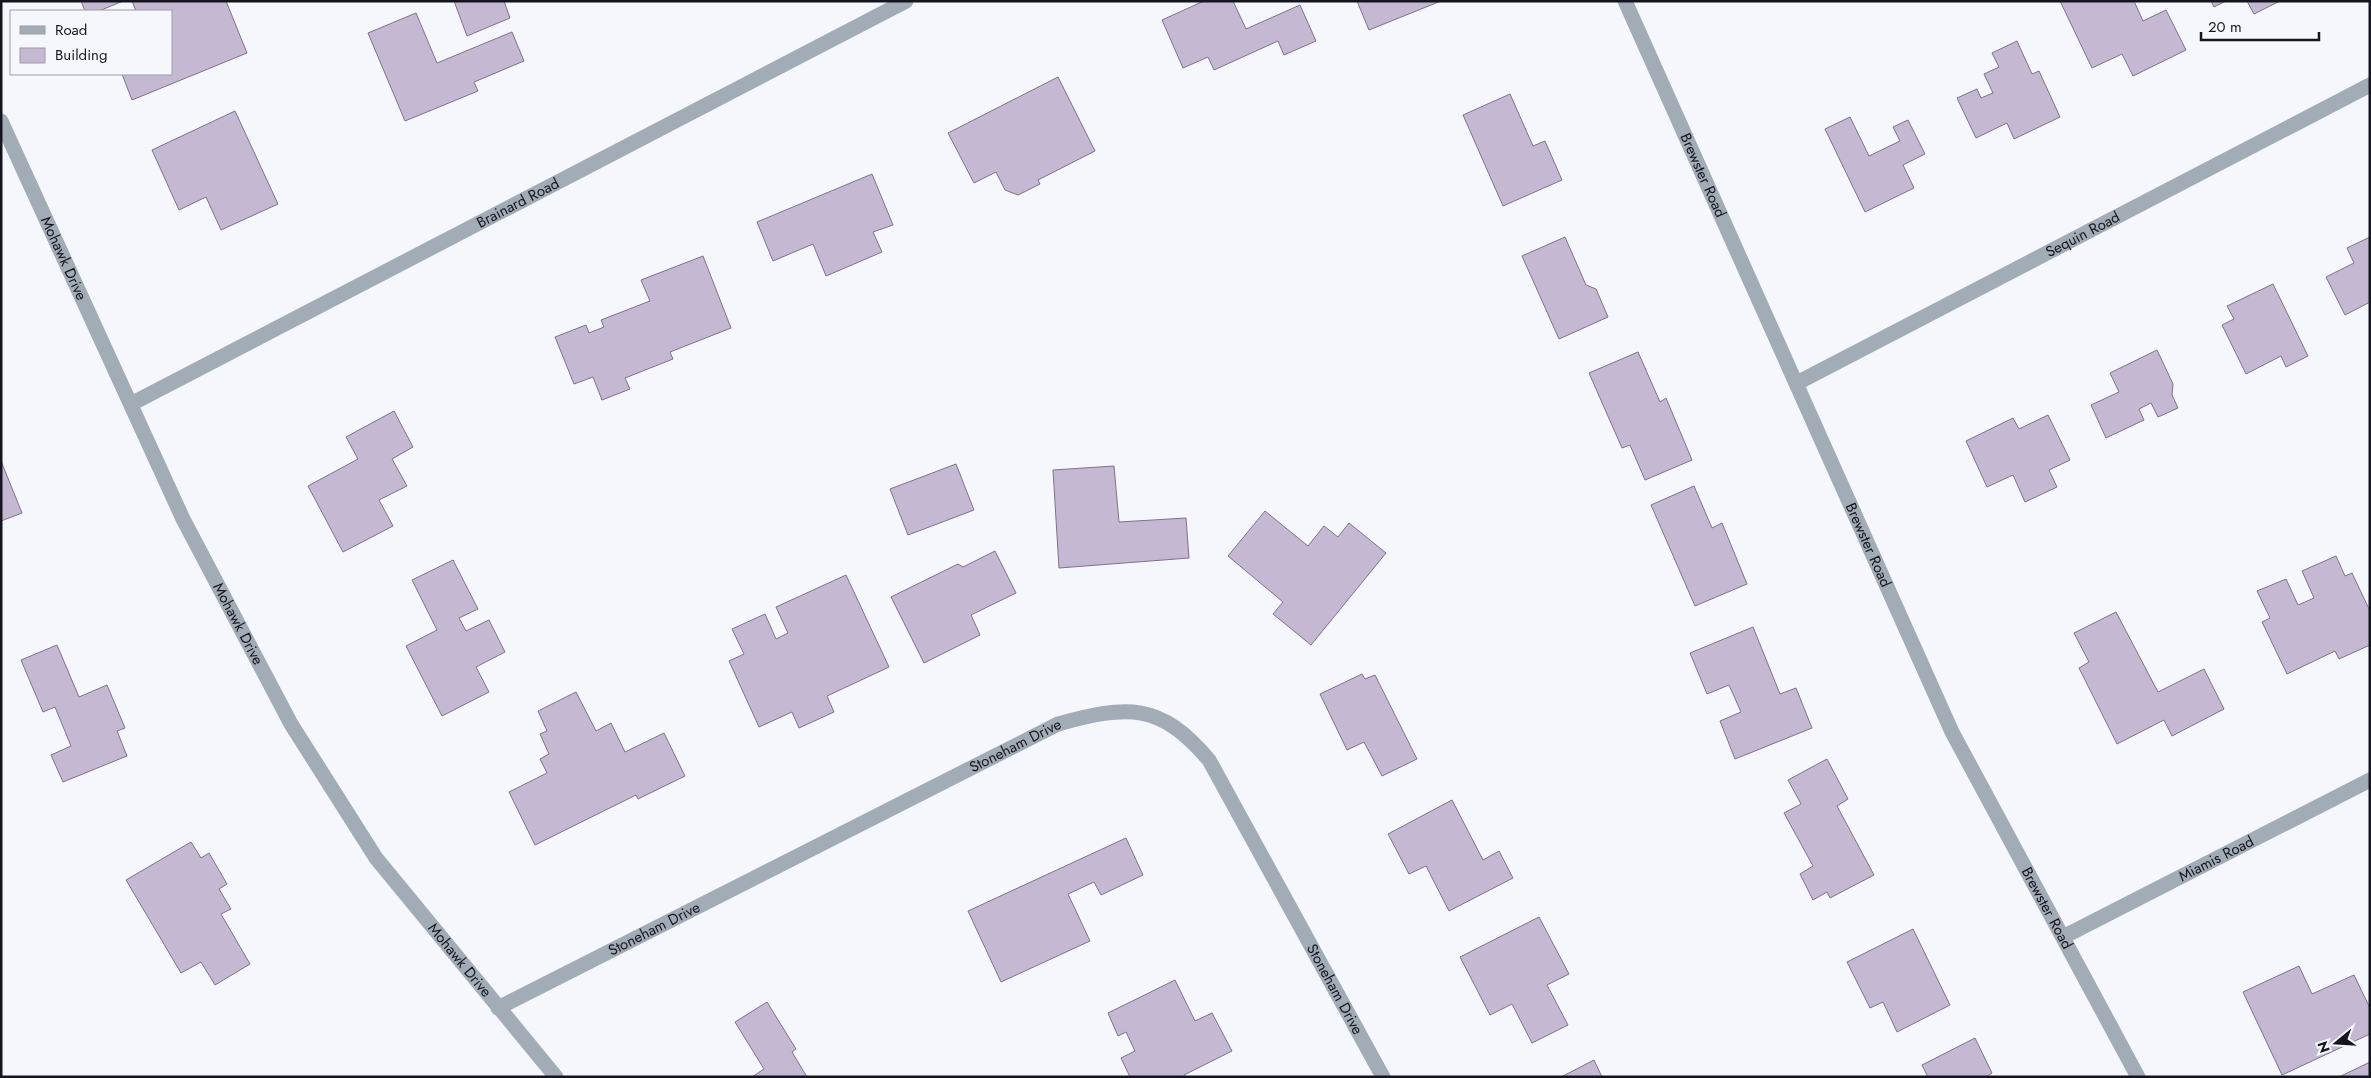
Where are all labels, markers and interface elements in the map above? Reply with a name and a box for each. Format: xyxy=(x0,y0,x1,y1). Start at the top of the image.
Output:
legend xyxy=(10,10,172,75)
scale bar xyxy=(2201,10,2318,42)
text: 20 m xyxy=(2208,16,2242,38)
text: Road xyxy=(55,19,87,41)
text: Building xyxy=(55,44,107,66)
street label: Brewster Road xyxy=(1674,130,1732,221)
street label: Brainard Road xyxy=(473,172,563,233)
street label: Sequin Road xyxy=(2042,206,2124,263)
street label: Mohawk Drive xyxy=(35,213,93,304)
street label: Brewster Road xyxy=(1840,499,1897,591)
street label: Mohawk Drive xyxy=(207,579,269,669)
street label: Stoneham Drive xyxy=(966,713,1065,778)
street label: Miamis Road xyxy=(2175,830,2258,887)
street label: Brewster Road xyxy=(2016,863,2078,953)
street label: Stoneham Drive xyxy=(604,896,704,961)
street label: Mohawk Drive xyxy=(423,918,497,1002)
street label: Stoneham Drive xyxy=(1301,940,1369,1039)
north arrow xyxy=(2311,1018,2361,1068)
text: N xyxy=(2312,1039,2335,1055)

